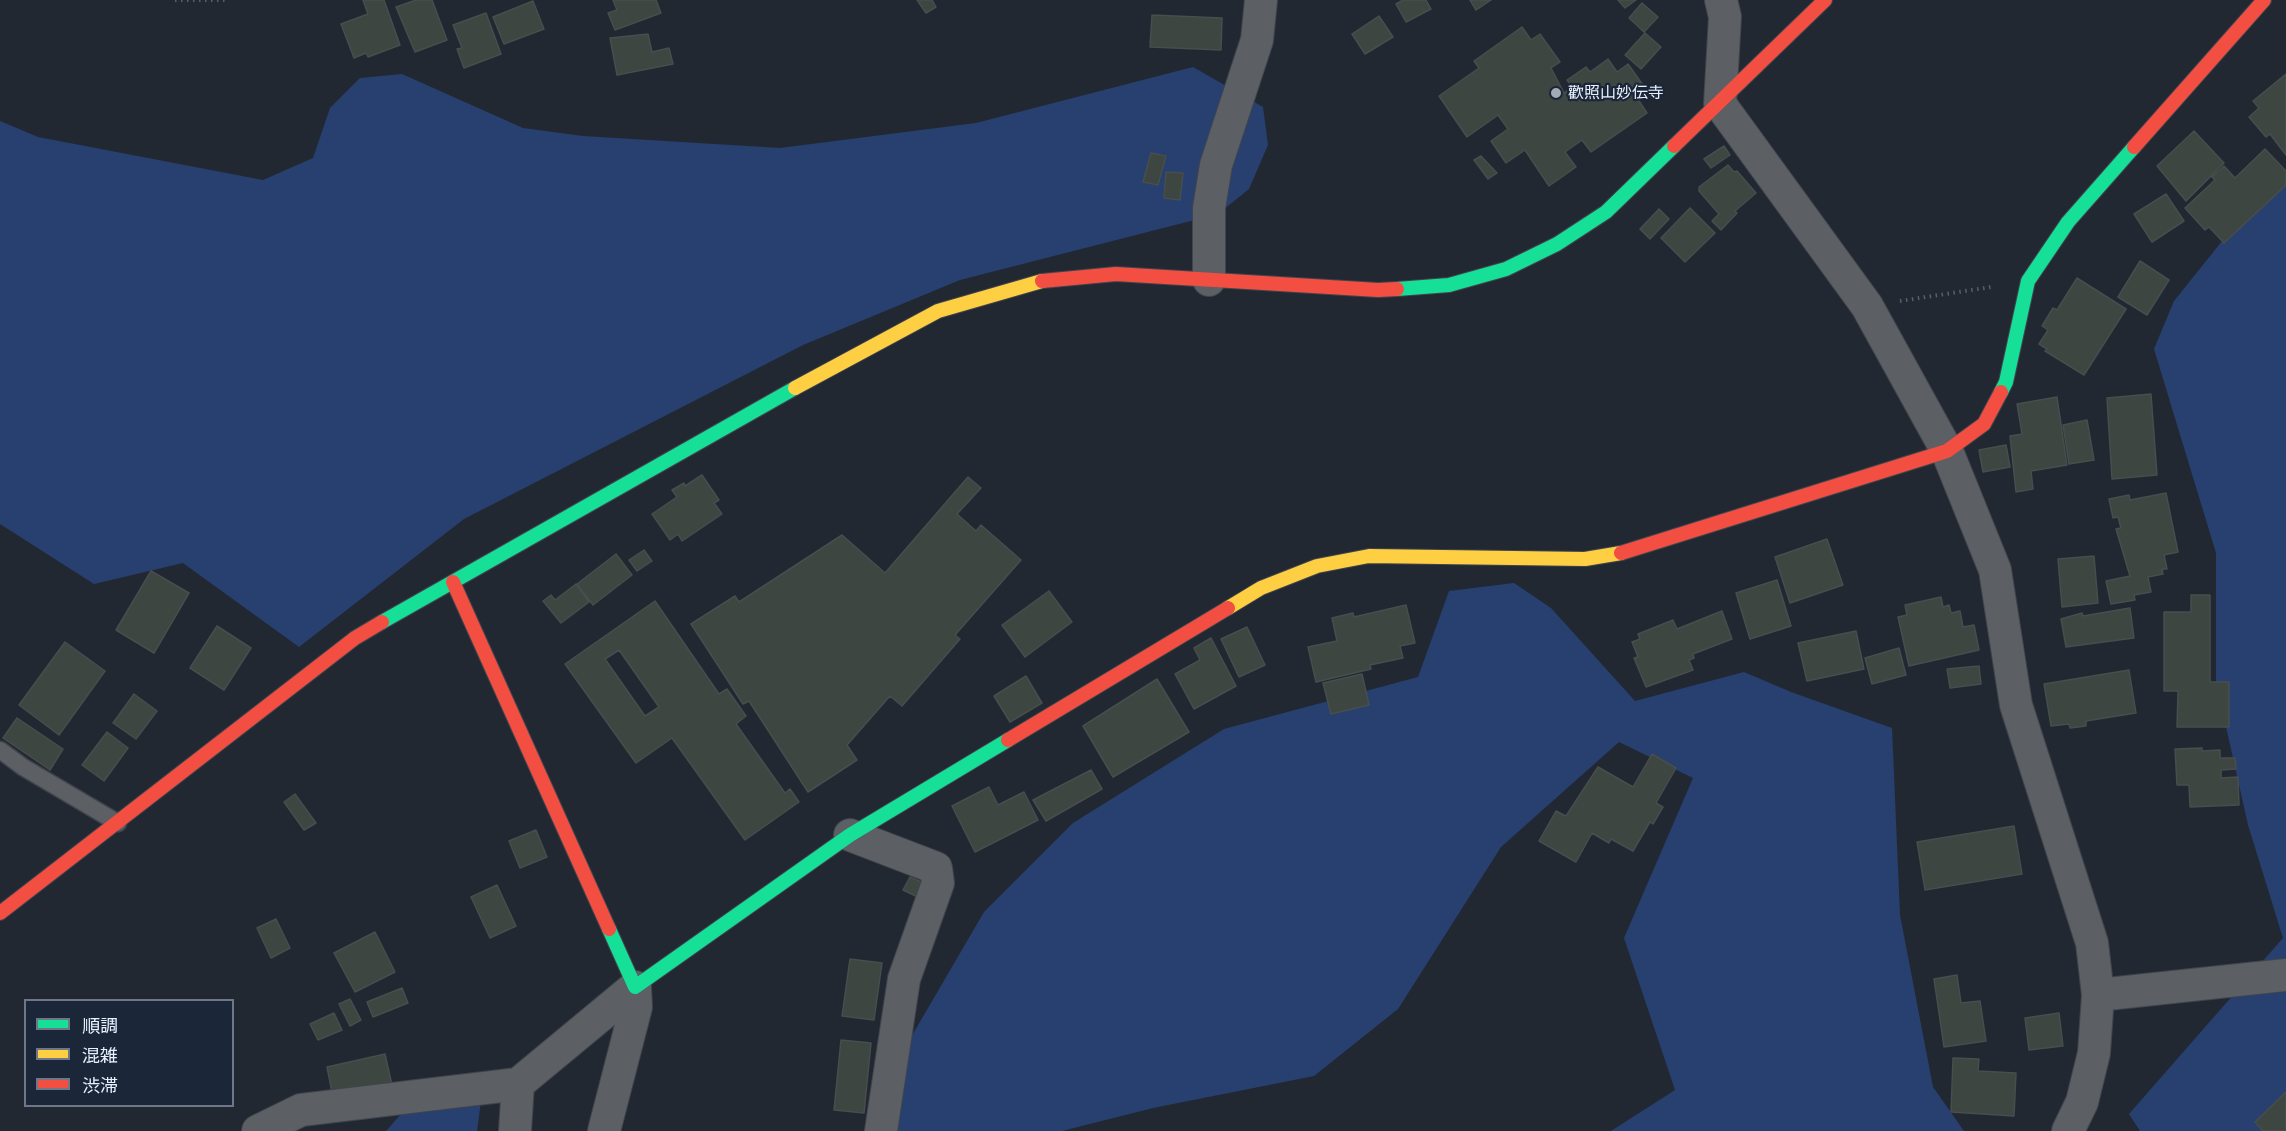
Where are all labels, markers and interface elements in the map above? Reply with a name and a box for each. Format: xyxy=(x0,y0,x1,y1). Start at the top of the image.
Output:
place label: 歡照山妙伝寺 xyxy=(1568,83,1664,103)
marker: 歡照山妙伝寺 xyxy=(1549,86,1563,100)
legend xyxy=(24,999,234,1107)
text: 順調 xyxy=(82,1014,118,1037)
text: 混雑 xyxy=(82,1044,118,1067)
text: 渋滞 xyxy=(82,1074,118,1097)

